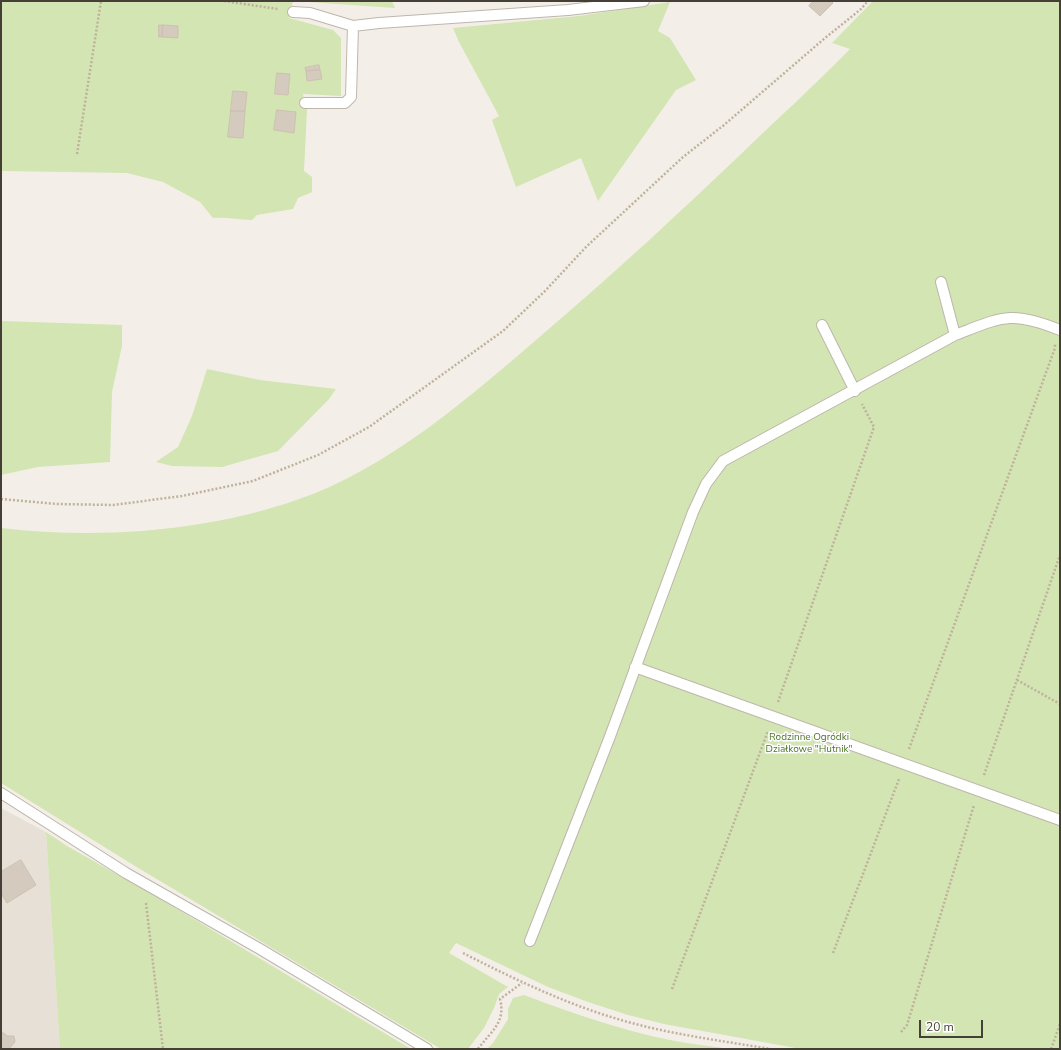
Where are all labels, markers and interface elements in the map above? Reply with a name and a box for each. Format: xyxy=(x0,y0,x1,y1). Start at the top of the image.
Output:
park label: Rodzinne Ogródki Działkowe "Hutnik" xyxy=(766,732,852,756)
scale bar xyxy=(921,1012,985,1038)
text: 20 m xyxy=(926,1019,954,1035)

